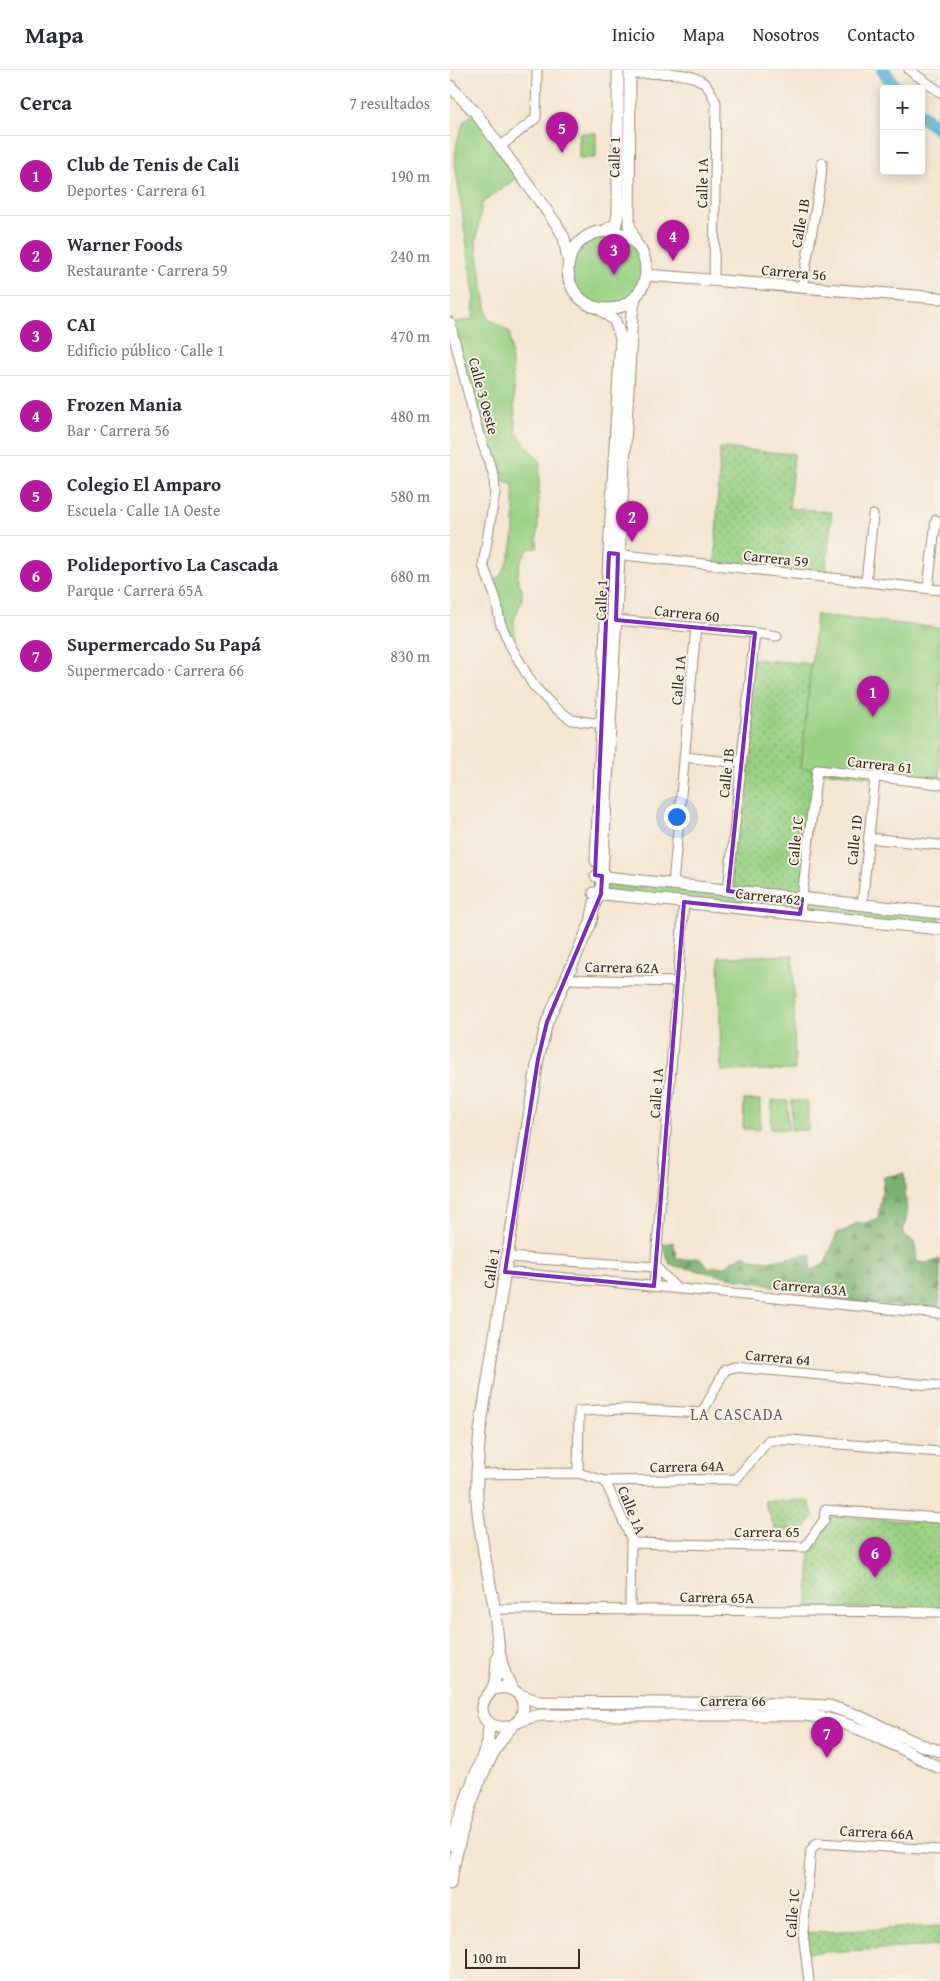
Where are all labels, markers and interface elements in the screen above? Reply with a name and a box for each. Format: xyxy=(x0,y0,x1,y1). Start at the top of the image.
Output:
text: Mapa xyxy=(25,17,84,52)
text: Inicio xyxy=(612,21,655,48)
text: Mapa xyxy=(683,21,724,48)
text: Nosotros xyxy=(752,21,820,48)
text: Contacto xyxy=(848,21,915,48)
map controls xyxy=(880,85,925,175)
button: + xyxy=(880,85,925,130)
text: Cerca xyxy=(20,87,72,118)
text: 7 resultados xyxy=(349,91,430,115)
pin: 5 xyxy=(546,112,578,153)
button: − xyxy=(880,130,925,175)
street label: Calle 1 xyxy=(603,136,625,178)
text: Club de Tenis de Cali xyxy=(67,150,239,178)
street label: Calle 1A xyxy=(691,158,713,208)
text: 1 xyxy=(32,164,40,188)
text: 190 m xyxy=(390,164,430,188)
text: Deportes · Carrera 61 xyxy=(67,178,206,202)
street label: Calle 1B xyxy=(785,197,815,249)
pin: 4 xyxy=(657,220,689,261)
text: Warner Foods xyxy=(67,230,183,258)
pin: 3 xyxy=(598,234,630,275)
text: 2 xyxy=(32,244,40,268)
text: 240 m xyxy=(390,244,430,268)
text: Restaurante · Carrera 59 xyxy=(67,258,227,282)
street label: Carrera 56 xyxy=(761,259,827,285)
text: CAI xyxy=(67,310,96,338)
text: 3 xyxy=(32,324,40,348)
text: 470 m xyxy=(390,324,430,348)
text: Edificio público · Calle 1 xyxy=(67,338,225,362)
street label: Calle 3 Oeste xyxy=(464,355,504,437)
text: Frozen Mania xyxy=(67,390,182,418)
text: 4 xyxy=(32,404,40,428)
text: 480 m xyxy=(390,404,430,428)
text: Bar · Carrera 56 xyxy=(67,418,170,442)
text: Colegio El Amparo xyxy=(67,470,221,498)
text: 5 xyxy=(32,484,40,508)
text: 580 m xyxy=(390,484,430,508)
text: Escuela · Calle 1A Oeste xyxy=(67,498,220,522)
pin: 2 xyxy=(616,501,648,542)
street label: Carrera 59 xyxy=(742,544,810,572)
text: Polideportivo La Cascada xyxy=(67,550,278,578)
text: 6 xyxy=(32,564,40,588)
text: 680 m xyxy=(390,564,430,588)
text: Parque · Carrera 65A xyxy=(67,578,203,602)
street label: Calle 1 xyxy=(590,579,612,621)
street label: Carrera 60 xyxy=(653,599,721,627)
text: Supermercado Su Papá xyxy=(67,630,261,658)
text: 7 xyxy=(32,644,40,668)
text: 830 m xyxy=(390,644,430,668)
street label: Calle 1A xyxy=(665,654,691,706)
text: Supermercado · Carrera 66 xyxy=(67,658,244,682)
pin: 1 xyxy=(857,676,889,717)
street label: Calle 1B xyxy=(713,747,739,799)
street label: Carrera 61 xyxy=(846,750,914,778)
your location xyxy=(664,804,690,830)
street label: Calle 1D xyxy=(841,814,867,866)
street label: Calle 1C xyxy=(782,815,808,867)
street label: Carrera 62 xyxy=(734,882,802,910)
street label: Carrera 62A xyxy=(585,956,659,978)
street label: Calle 1A xyxy=(644,1067,668,1119)
street label: Calle 1 xyxy=(477,1246,505,1290)
street label: Carrera 63A xyxy=(772,1273,848,1301)
street label: Carrera 64 xyxy=(745,1344,811,1370)
district label: LA CASCADA xyxy=(690,1402,784,1426)
street label: Carrera 64A xyxy=(650,1455,724,1477)
street label: Calle 1A xyxy=(613,1483,651,1537)
street label: Carrera 65 xyxy=(734,1521,800,1542)
pin: 6 xyxy=(859,1537,891,1578)
street label: Carrera 65A xyxy=(680,1586,754,1608)
street label: Carrera 66 xyxy=(700,1690,766,1711)
pin: 7 xyxy=(811,1717,843,1758)
street label: Carrera 66A xyxy=(839,1820,915,1844)
street label: Calle 1C xyxy=(780,1888,804,1938)
scale bar xyxy=(465,1946,580,1969)
text: 100 m xyxy=(472,1948,507,1968)

